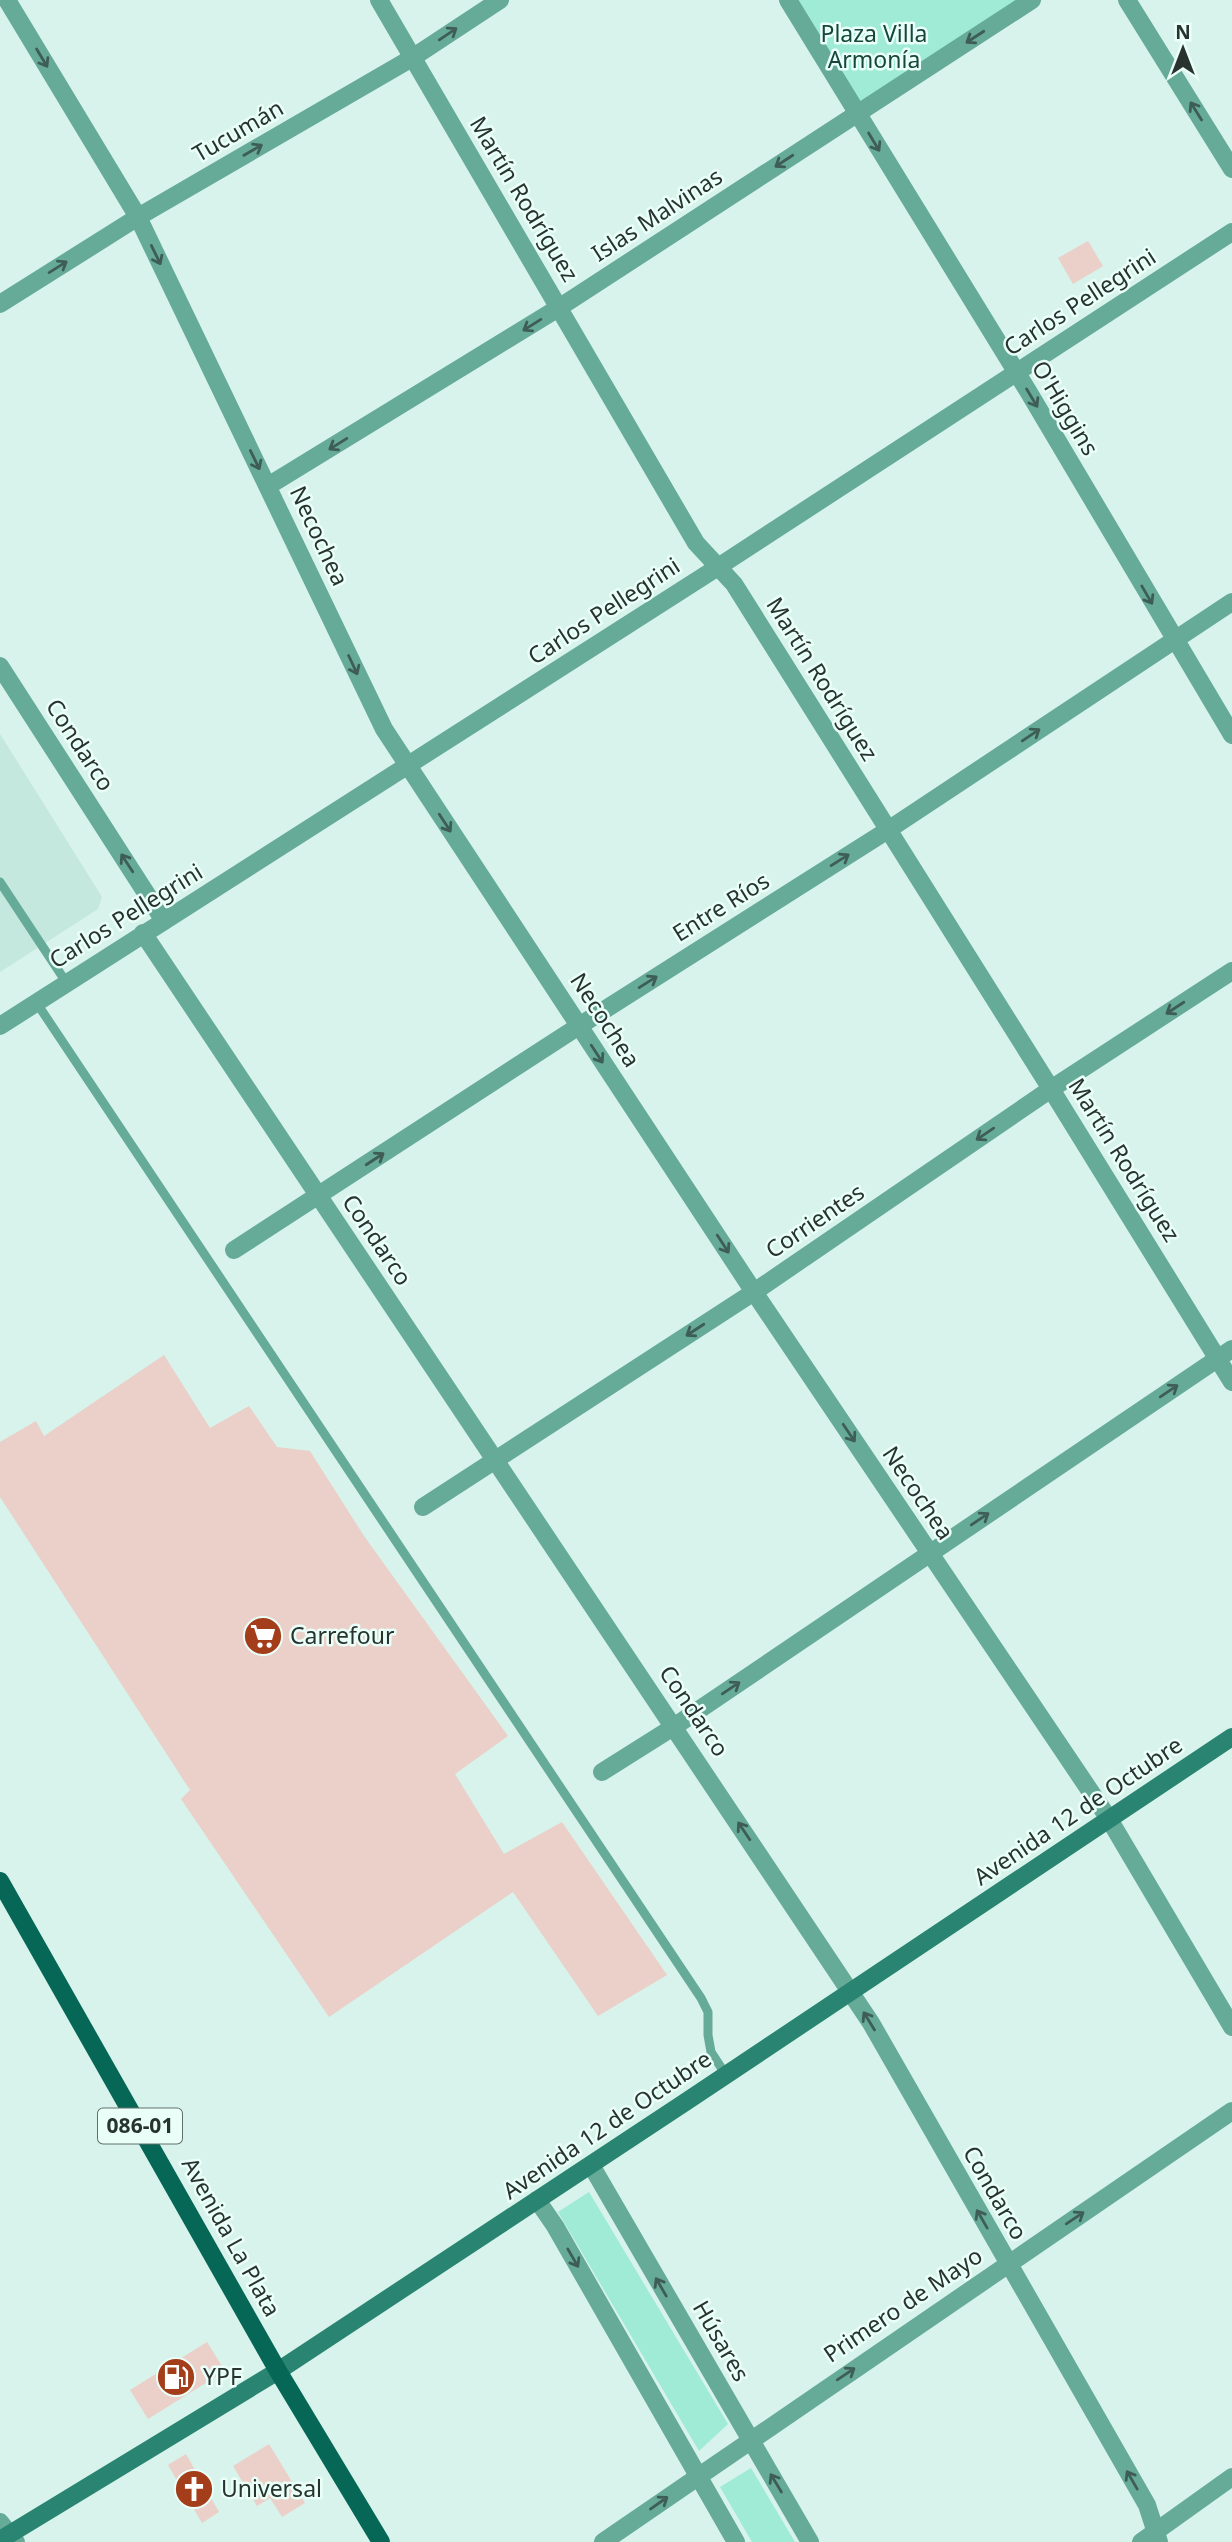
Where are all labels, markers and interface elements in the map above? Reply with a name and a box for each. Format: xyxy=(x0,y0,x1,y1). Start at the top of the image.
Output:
north arrow xyxy=(1148,14,1218,84)
park label: Plaza Villa Armonía xyxy=(821,17,927,75)
text: N xyxy=(1175,19,1191,45)
one-way arrow xyxy=(438,27,458,41)
one-way arrow xyxy=(966,30,985,44)
one-way arrow xyxy=(36,48,50,68)
street label: Tucumán xyxy=(186,91,289,169)
one-way arrow xyxy=(1188,102,1203,121)
street label: Martín Rodríguez xyxy=(463,110,587,287)
one-way arrow xyxy=(868,132,882,152)
one-way arrow xyxy=(242,143,262,157)
one-way arrow xyxy=(775,154,795,168)
street label: Islas Malvinas xyxy=(585,160,728,268)
street label: Carlos Pellegrini xyxy=(997,240,1162,362)
one-way arrow xyxy=(150,244,164,265)
one-way arrow xyxy=(47,260,67,274)
one-way arrow xyxy=(522,318,542,332)
street label: O'Higgins xyxy=(1025,354,1107,461)
one-way arrow xyxy=(1025,388,1039,408)
one-way arrow xyxy=(328,437,348,451)
one-way arrow xyxy=(249,449,263,470)
street label: Necochea xyxy=(283,481,357,591)
street label: Carlos Pellegrini xyxy=(521,549,686,671)
one-way arrow xyxy=(1140,584,1154,604)
street label: Martín Rodríguez xyxy=(760,591,886,766)
one-way arrow xyxy=(347,654,360,675)
street label: Condarco xyxy=(39,692,123,797)
one-way arrow xyxy=(1021,728,1040,742)
one-way arrow xyxy=(438,813,453,832)
one-way arrow xyxy=(830,852,850,866)
one-way arrow xyxy=(119,854,134,873)
street label: Carlos Pellegrini xyxy=(43,855,208,975)
street label: Entre Ríos xyxy=(666,864,775,948)
street label: Necochea xyxy=(563,966,648,1073)
one-way arrow xyxy=(638,974,658,988)
one-way arrow xyxy=(1166,1001,1185,1016)
one-way arrow xyxy=(590,1044,605,1063)
street label: Martín Rodríguez xyxy=(1062,1072,1188,1247)
one-way arrow xyxy=(976,1127,995,1141)
one-way arrow xyxy=(365,1151,384,1166)
street label: Corrientes xyxy=(759,1175,870,1265)
street label: Condarco xyxy=(336,1188,420,1291)
one-way arrow xyxy=(715,1234,730,1253)
one-way arrow xyxy=(686,1323,706,1337)
one-way arrow xyxy=(1158,1384,1178,1398)
one-way arrow xyxy=(841,1423,856,1442)
street label: Necochea xyxy=(876,1439,962,1546)
one-way arrow xyxy=(970,1512,989,1526)
supermarket icon: Carrefour xyxy=(242,1615,284,1657)
place label: Carrefour xyxy=(290,1619,395,1651)
street label: Condarco xyxy=(653,1659,737,1762)
one-way arrow xyxy=(721,1681,740,1695)
street label: Avenida 12 de Octubre xyxy=(967,1728,1188,1892)
one-way arrow xyxy=(737,1822,751,1841)
one-way arrow xyxy=(862,2012,877,2031)
street label: Avenida 12 de Octubre xyxy=(496,2042,717,2206)
road number: 086-01 xyxy=(98,2108,182,2144)
street label: Condarco xyxy=(956,2140,1036,2245)
street label: Avenida La Plata xyxy=(175,2151,289,2322)
one-way arrow xyxy=(975,2209,989,2229)
one-way arrow xyxy=(1065,2211,1084,2225)
street label: Primero de Mayo xyxy=(817,2239,988,2369)
one-way arrow xyxy=(566,2248,580,2268)
one-way arrow xyxy=(654,2277,668,2297)
street label: Húsares xyxy=(686,2294,758,2387)
fuel station icon: YPF xyxy=(155,2356,197,2398)
place label: YPF xyxy=(203,2360,242,2392)
one-way arrow xyxy=(836,2366,855,2381)
church icon: Universal xyxy=(173,2468,215,2510)
one-way arrow xyxy=(1125,2470,1139,2490)
place label: Universal xyxy=(221,2472,322,2504)
one-way arrow xyxy=(768,2474,782,2494)
one-way arrow xyxy=(649,2496,668,2510)

